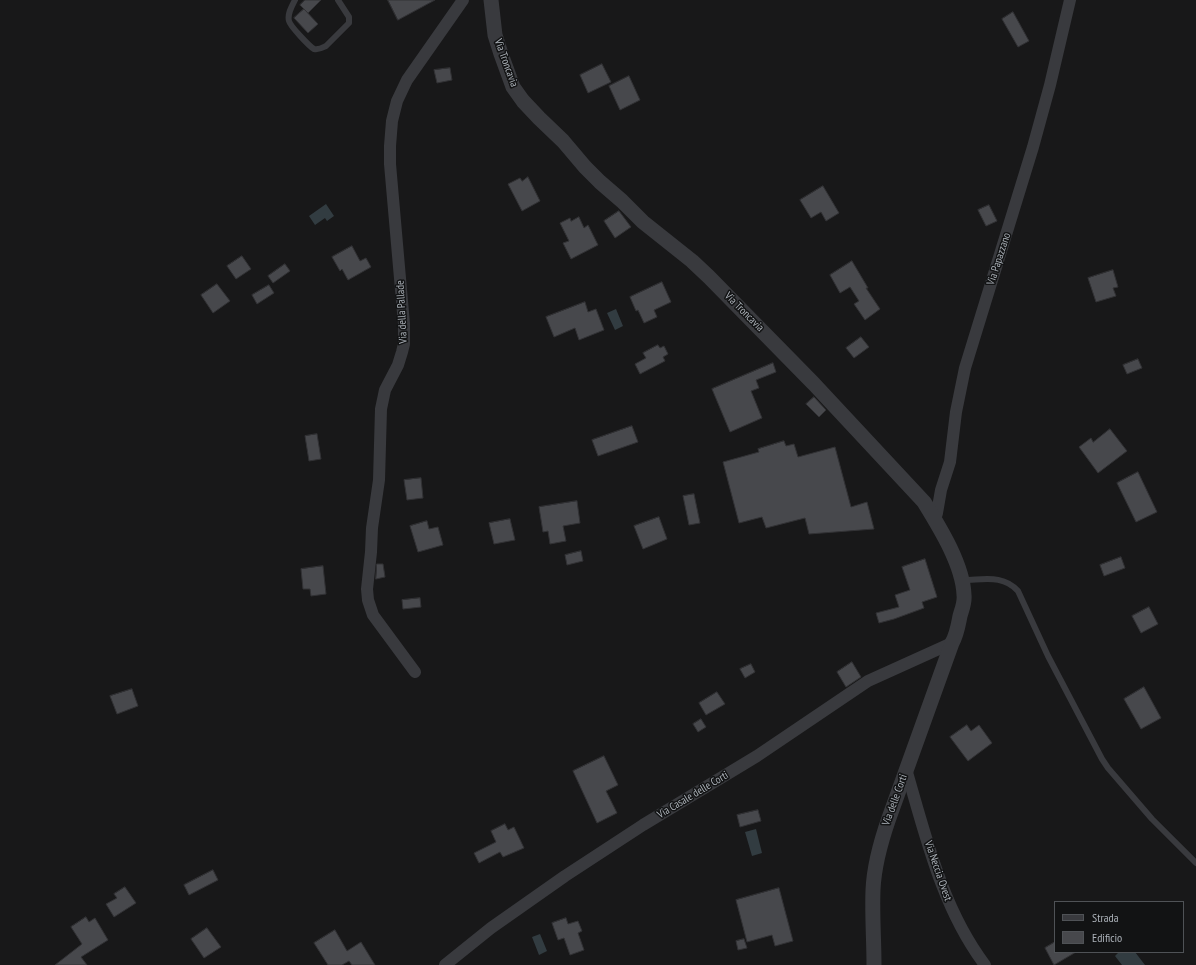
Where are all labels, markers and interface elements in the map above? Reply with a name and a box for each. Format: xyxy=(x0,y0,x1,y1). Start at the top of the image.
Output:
street label: Via Troncavia xyxy=(491,37,521,89)
street label: Via Papazzano xyxy=(984,231,1014,287)
street label: Via della Pallade xyxy=(394,280,410,344)
street label: Via Troncavia xyxy=(722,290,766,334)
street label: Via Casale delle Corti xyxy=(655,769,731,821)
street label: Via delle Corti xyxy=(880,773,910,827)
street label: Via Neccia Ovest xyxy=(922,839,954,903)
legend xyxy=(1054,901,1184,953)
text: Strada xyxy=(1092,910,1119,925)
text: Edificio xyxy=(1092,930,1122,945)

